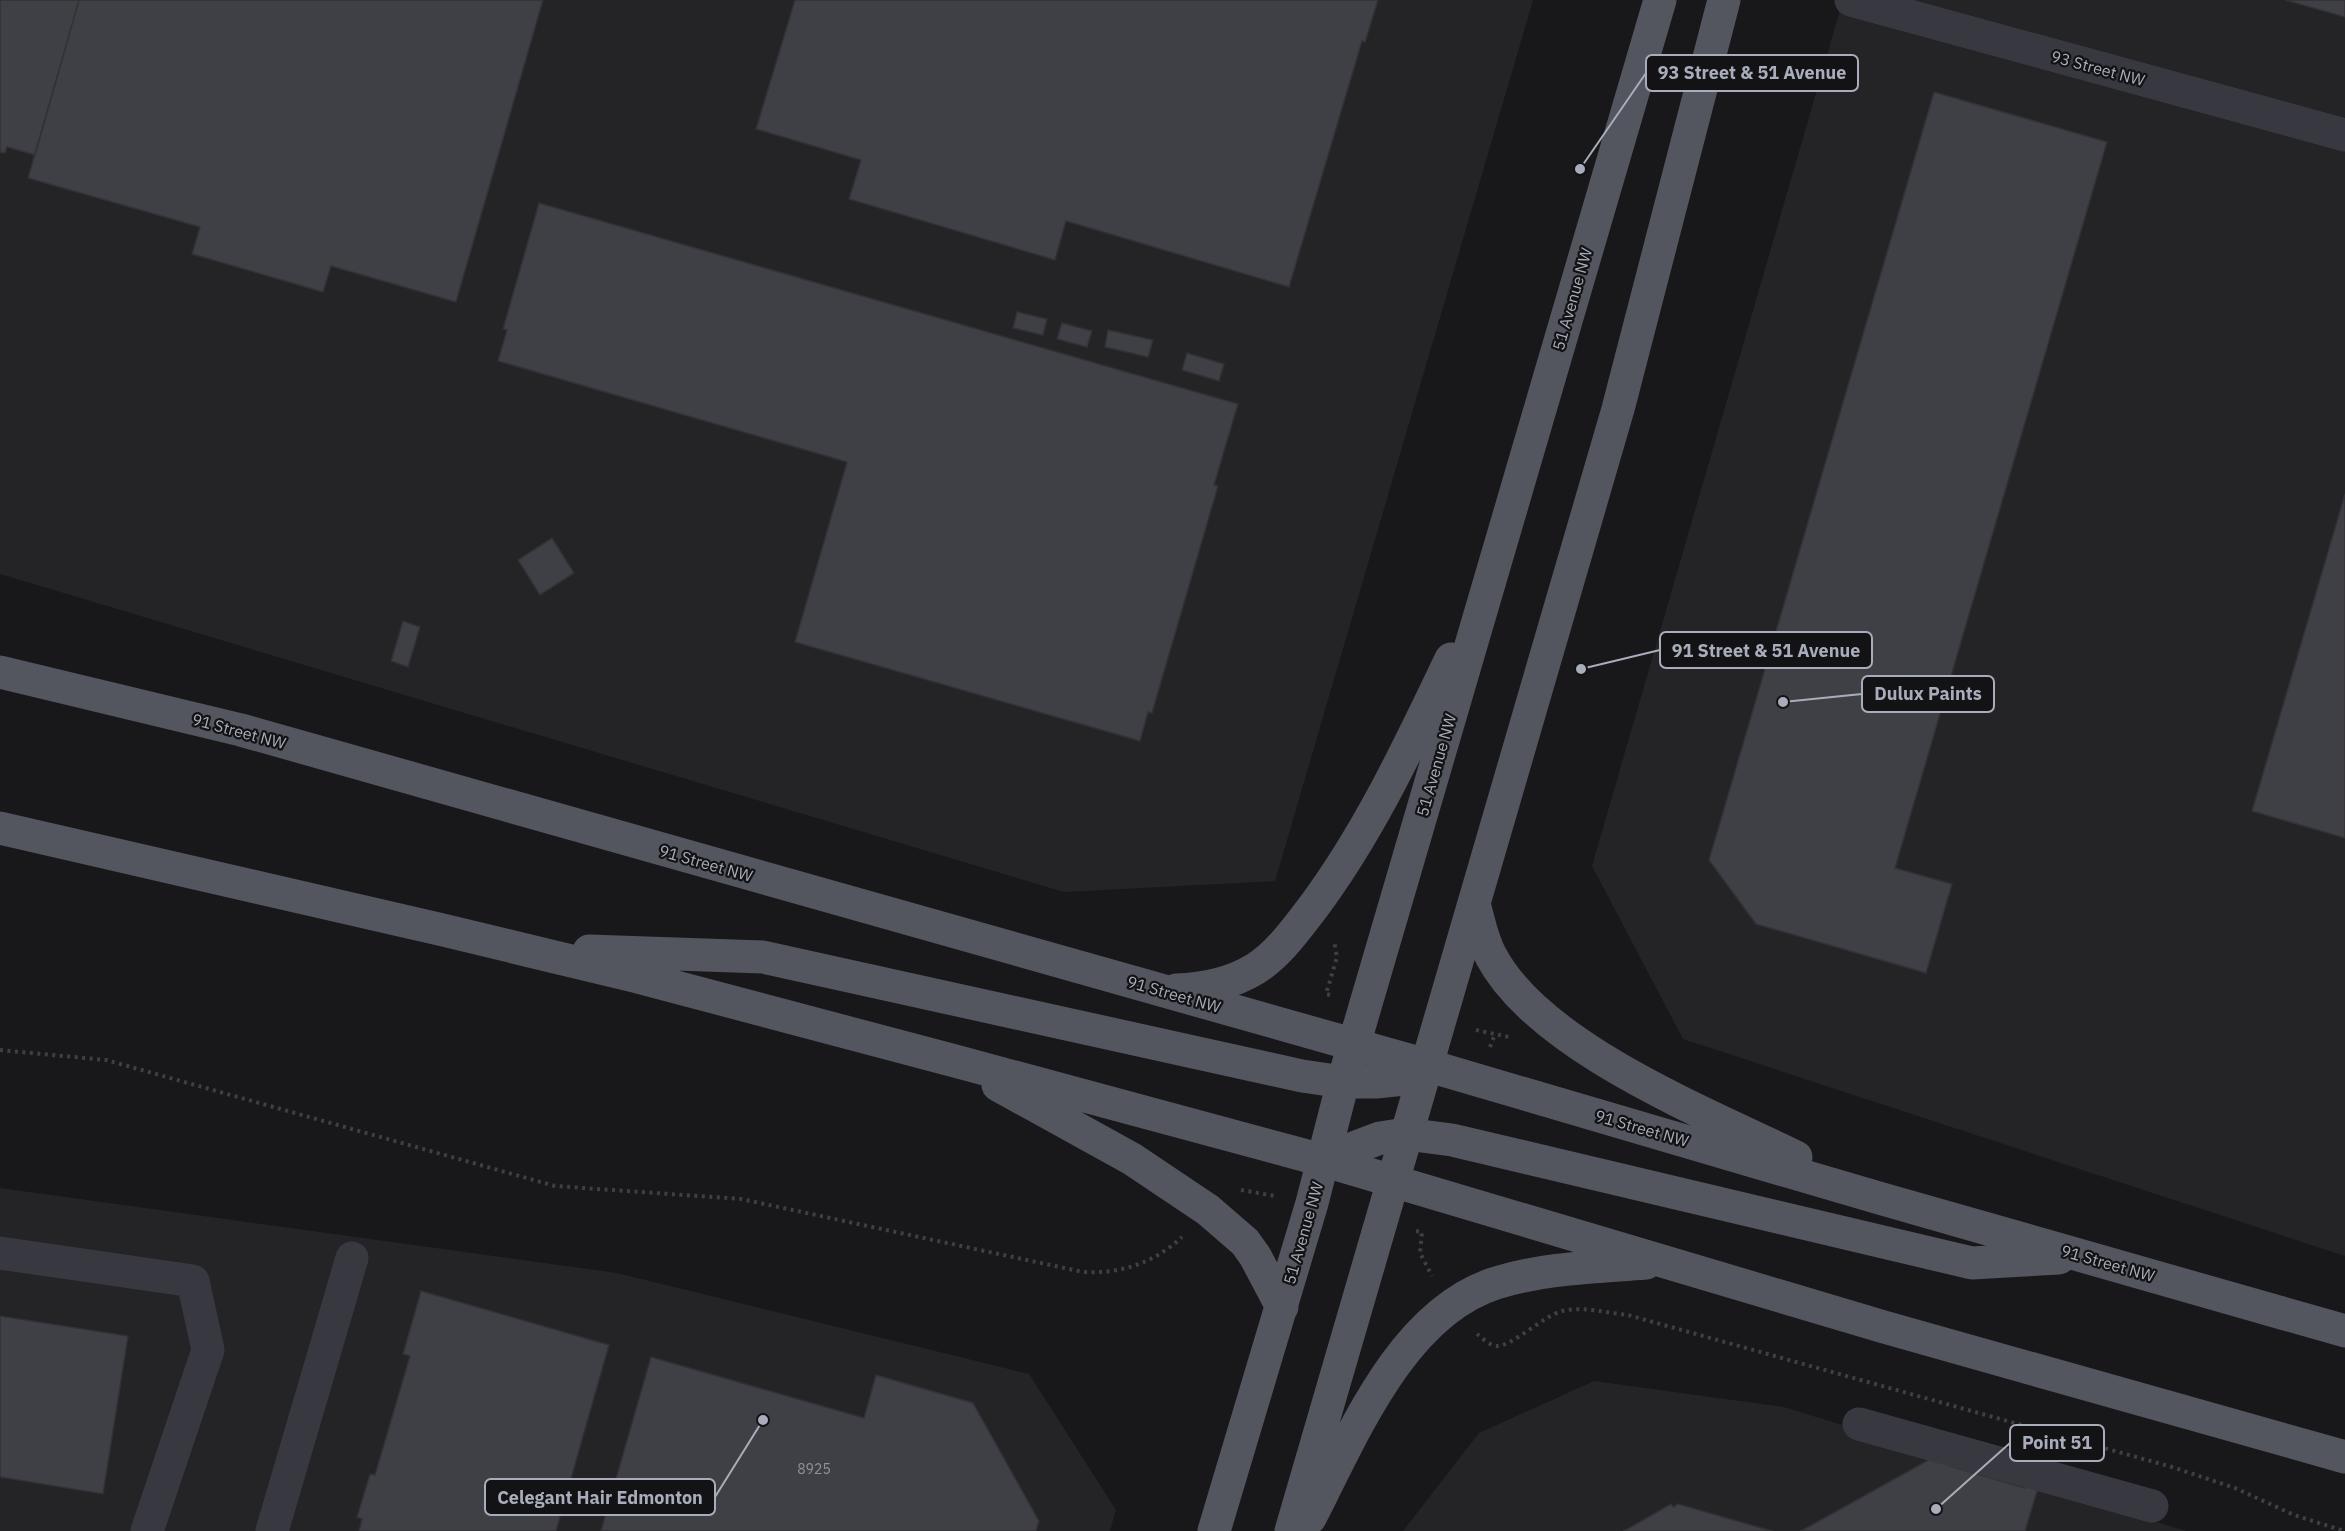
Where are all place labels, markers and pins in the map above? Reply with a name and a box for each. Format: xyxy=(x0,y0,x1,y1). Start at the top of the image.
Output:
callout: 93 Street & 51 Avenue xyxy=(1646,55,1858,91)
callout: 91 Street & 51 Avenue xyxy=(1660,632,1872,668)
callout: Dulux Paints xyxy=(1862,676,1994,712)
callout: Point 51 xyxy=(2010,1425,2104,1461)
callout: Celegant Hair Edmonton xyxy=(485,1479,715,1515)

